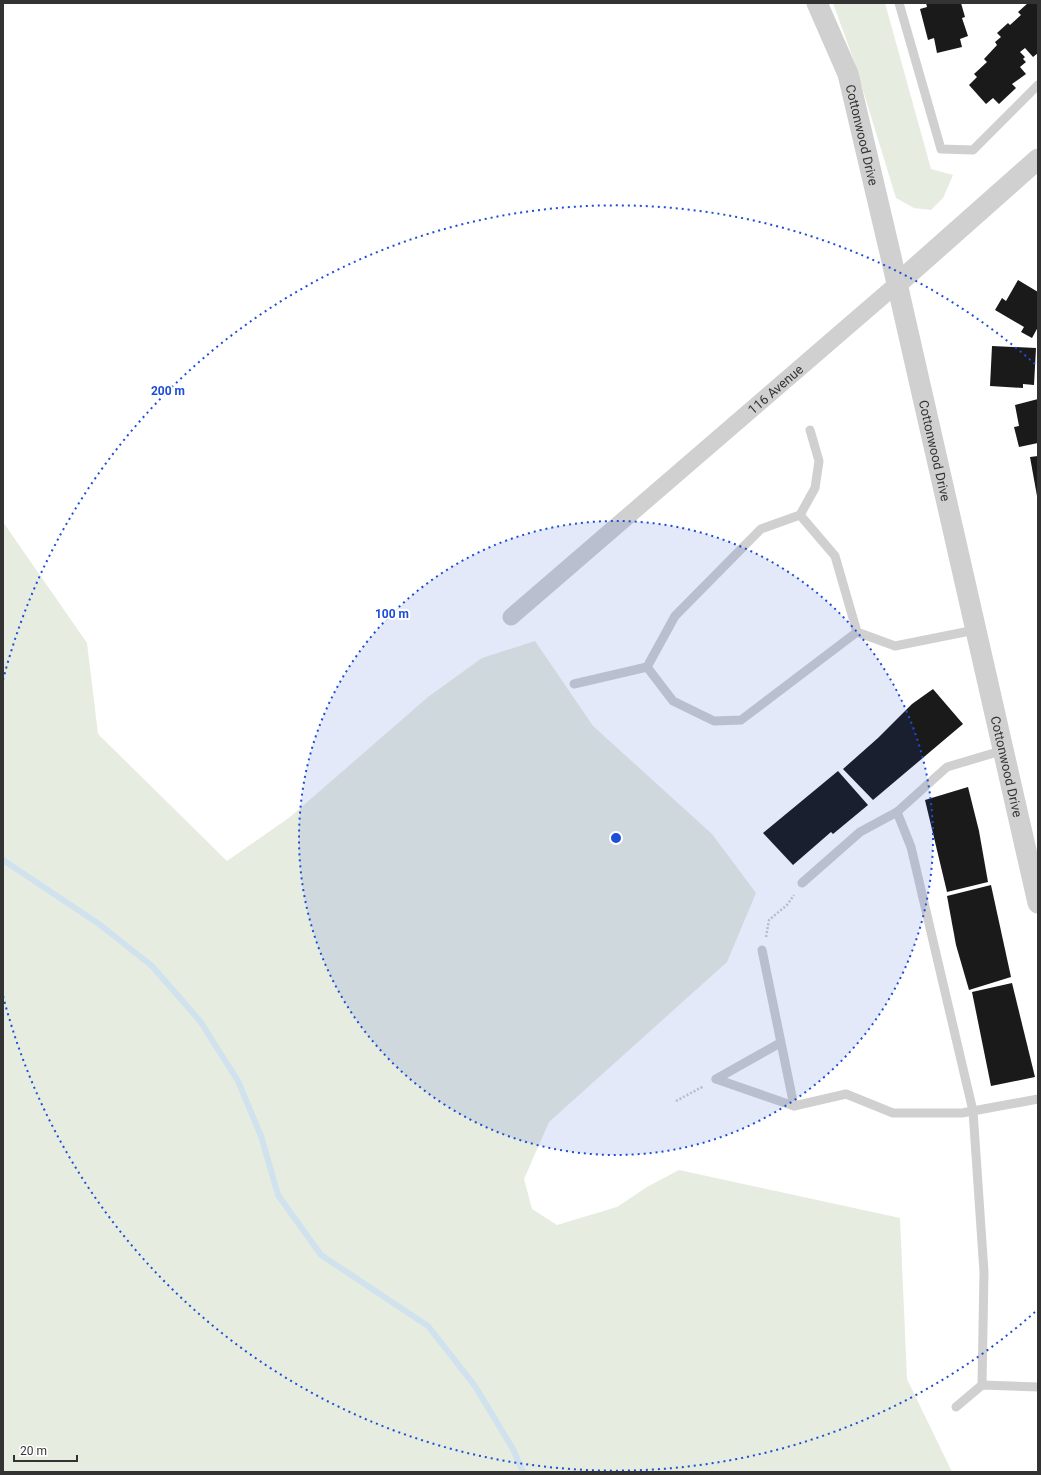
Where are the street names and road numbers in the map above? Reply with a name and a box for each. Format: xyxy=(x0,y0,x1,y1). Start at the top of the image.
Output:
street label: Cottonwood Drive xyxy=(843,83,881,187)
street label: 116 Avenue xyxy=(745,362,806,417)
street label: Cottonwood Drive xyxy=(916,399,953,503)
street label: Cottonwood Drive xyxy=(988,715,1025,819)

